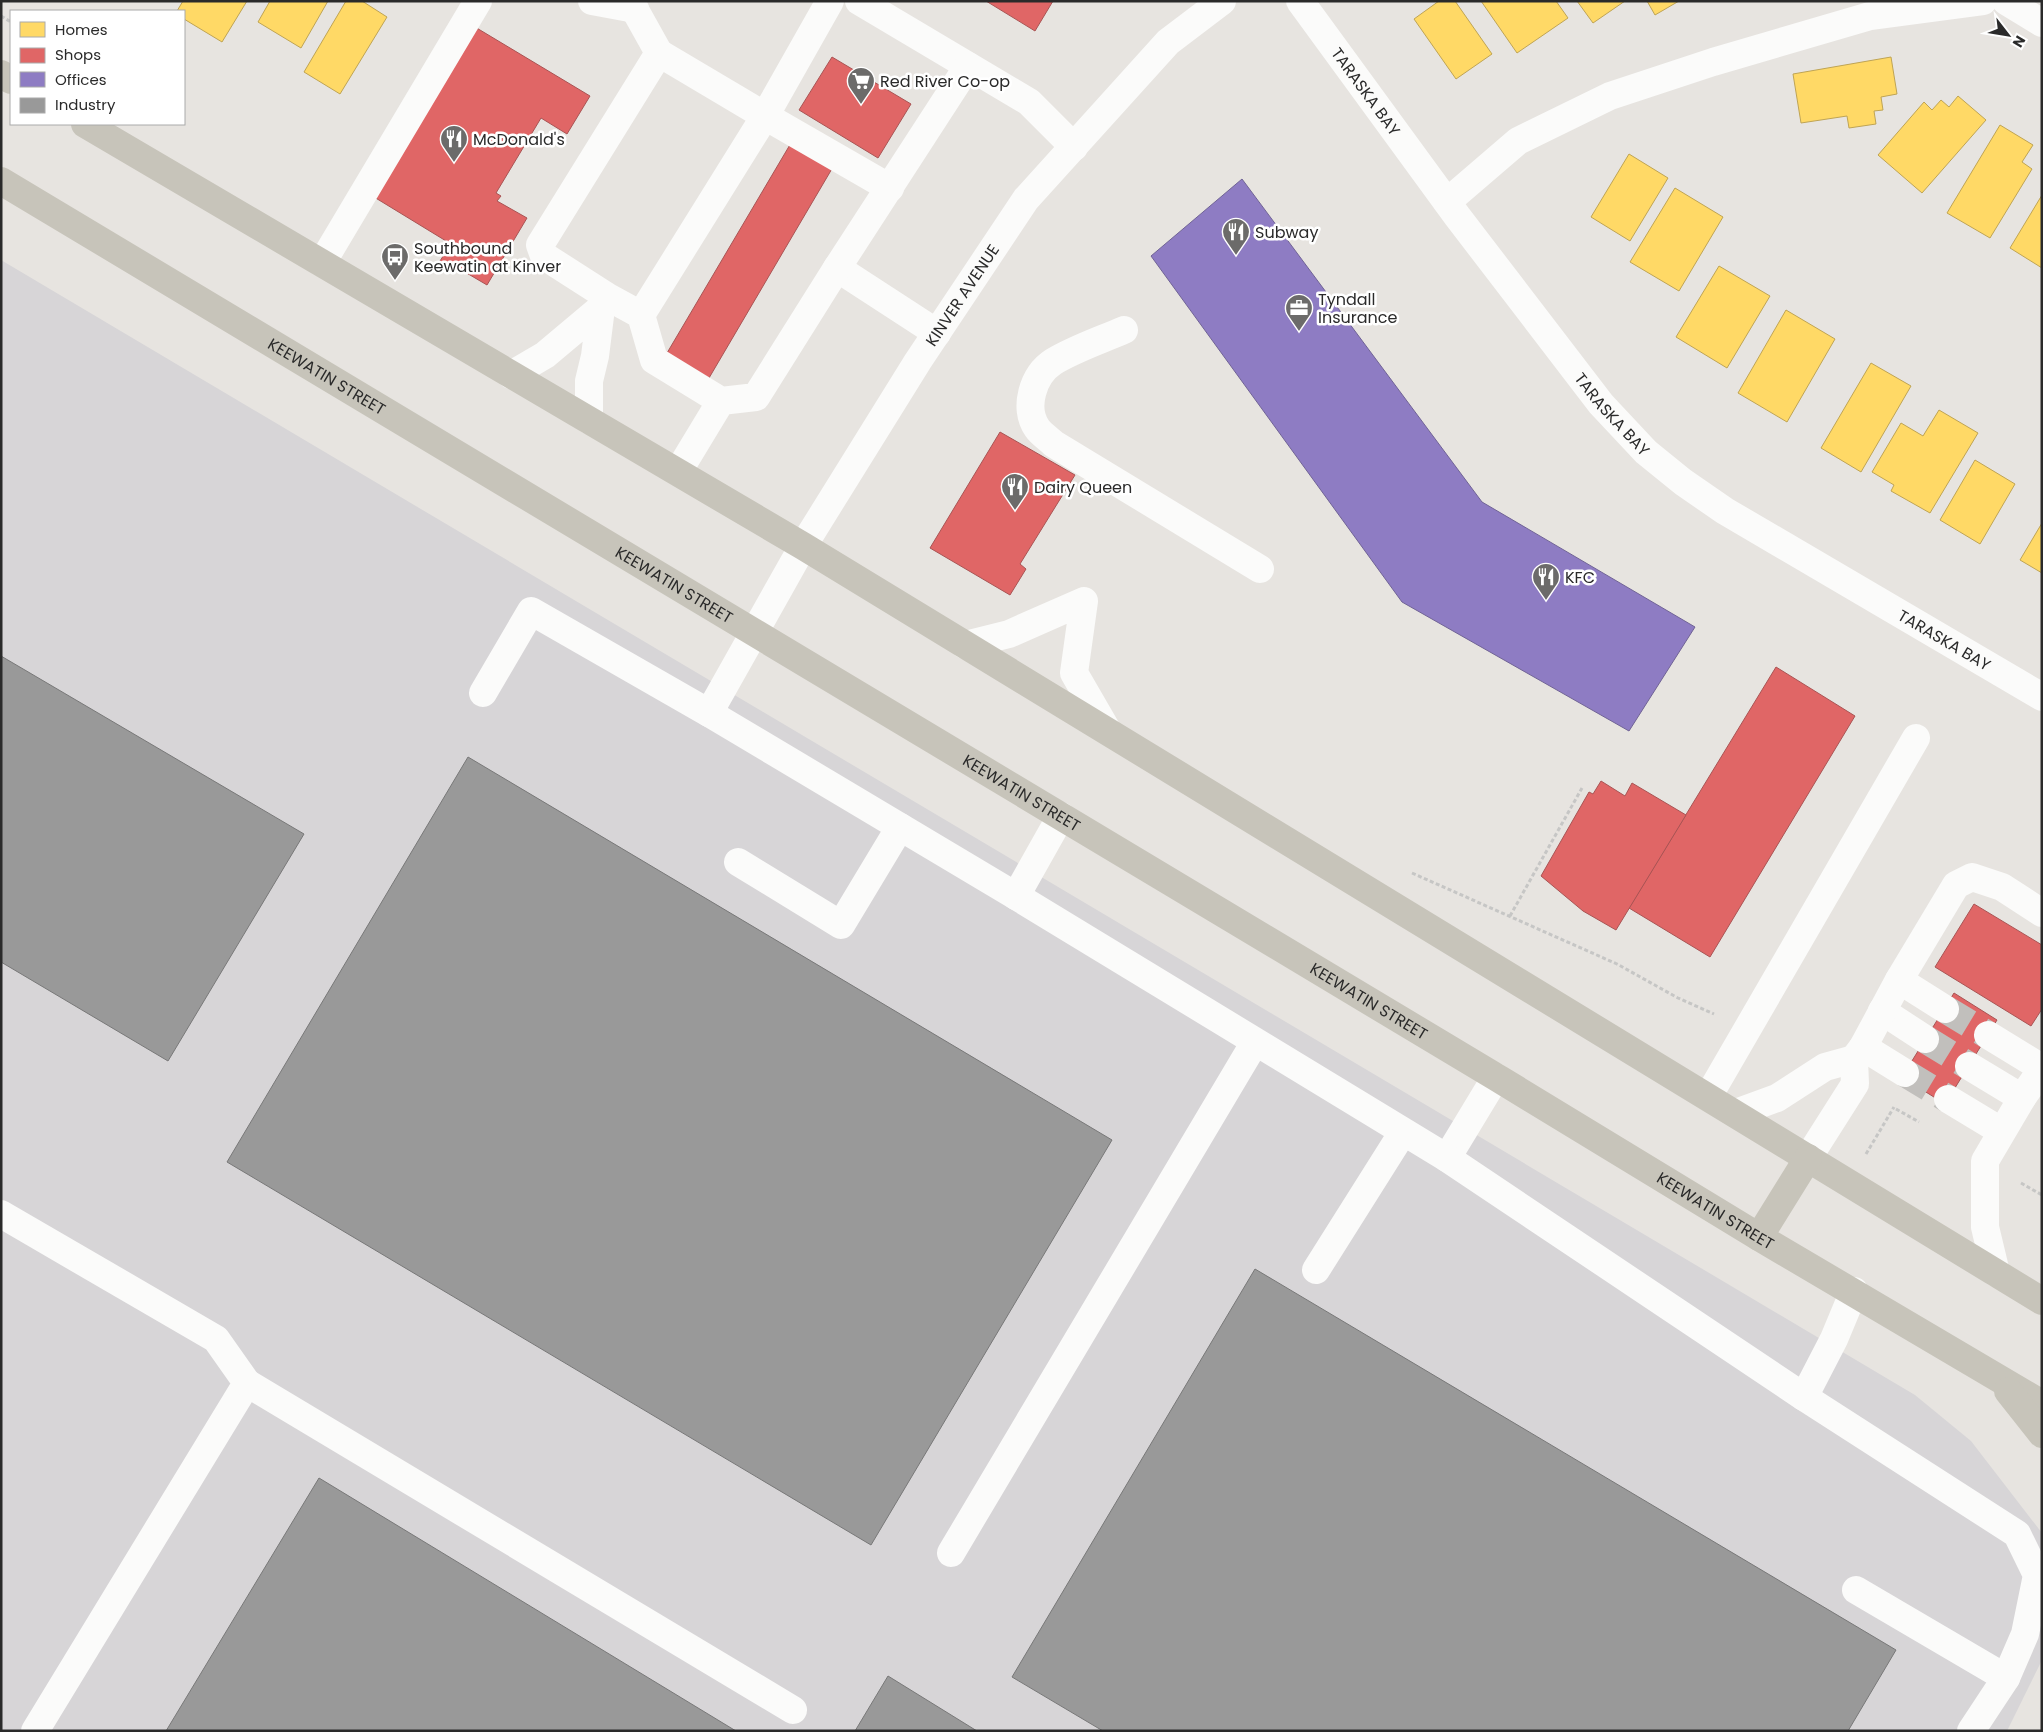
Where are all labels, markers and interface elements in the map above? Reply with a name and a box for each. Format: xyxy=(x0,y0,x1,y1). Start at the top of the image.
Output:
legend xyxy=(10,10,185,125)
north arrow xyxy=(1983,10,2033,60)
text: Homes xyxy=(55,19,108,40)
text: N xyxy=(2008,32,2030,51)
street label: TARASKA BAY xyxy=(1326,43,1406,141)
text: Shops xyxy=(55,44,101,65)
supermarket icon: Red River Co-op xyxy=(846,66,876,105)
text: Offices xyxy=(55,69,107,90)
place label: Red River Co-op xyxy=(880,70,1010,93)
text: Industry xyxy=(55,94,116,115)
restaurant icon: McDonald's xyxy=(439,124,469,163)
place label: McDonald's xyxy=(473,128,565,151)
restaurant icon: Subway xyxy=(1221,217,1251,256)
place label: Subway xyxy=(1255,221,1318,244)
place label: Southbound Keewatin at Kinver xyxy=(414,237,561,278)
street label: KINVER AVENUE xyxy=(920,240,1005,351)
bus stop icon: Southbound Keewatin at Kinver xyxy=(380,242,410,281)
place label: Tyndall Insurance xyxy=(1318,288,1398,329)
office icon: Tyndall Insurance xyxy=(1284,293,1314,332)
street label: KEEWATIN STREET xyxy=(264,333,390,421)
street label: TARASKA BAY xyxy=(1569,368,1655,462)
restaurant icon: Dairy Queen xyxy=(1000,472,1030,511)
place label: Dairy Queen xyxy=(1034,476,1132,499)
street label: KEEWATIN STREET xyxy=(611,541,738,629)
restaurant icon: KFC xyxy=(1531,562,1561,601)
place label: KFC xyxy=(1565,566,1595,589)
street label: TARASKA BAY xyxy=(1894,604,1995,677)
street label: KEEWATIN STREET xyxy=(958,749,1085,838)
street label: KEEWATIN STREET xyxy=(1306,957,1432,1046)
street label: KEEWATIN STREET xyxy=(1652,1167,1779,1256)

